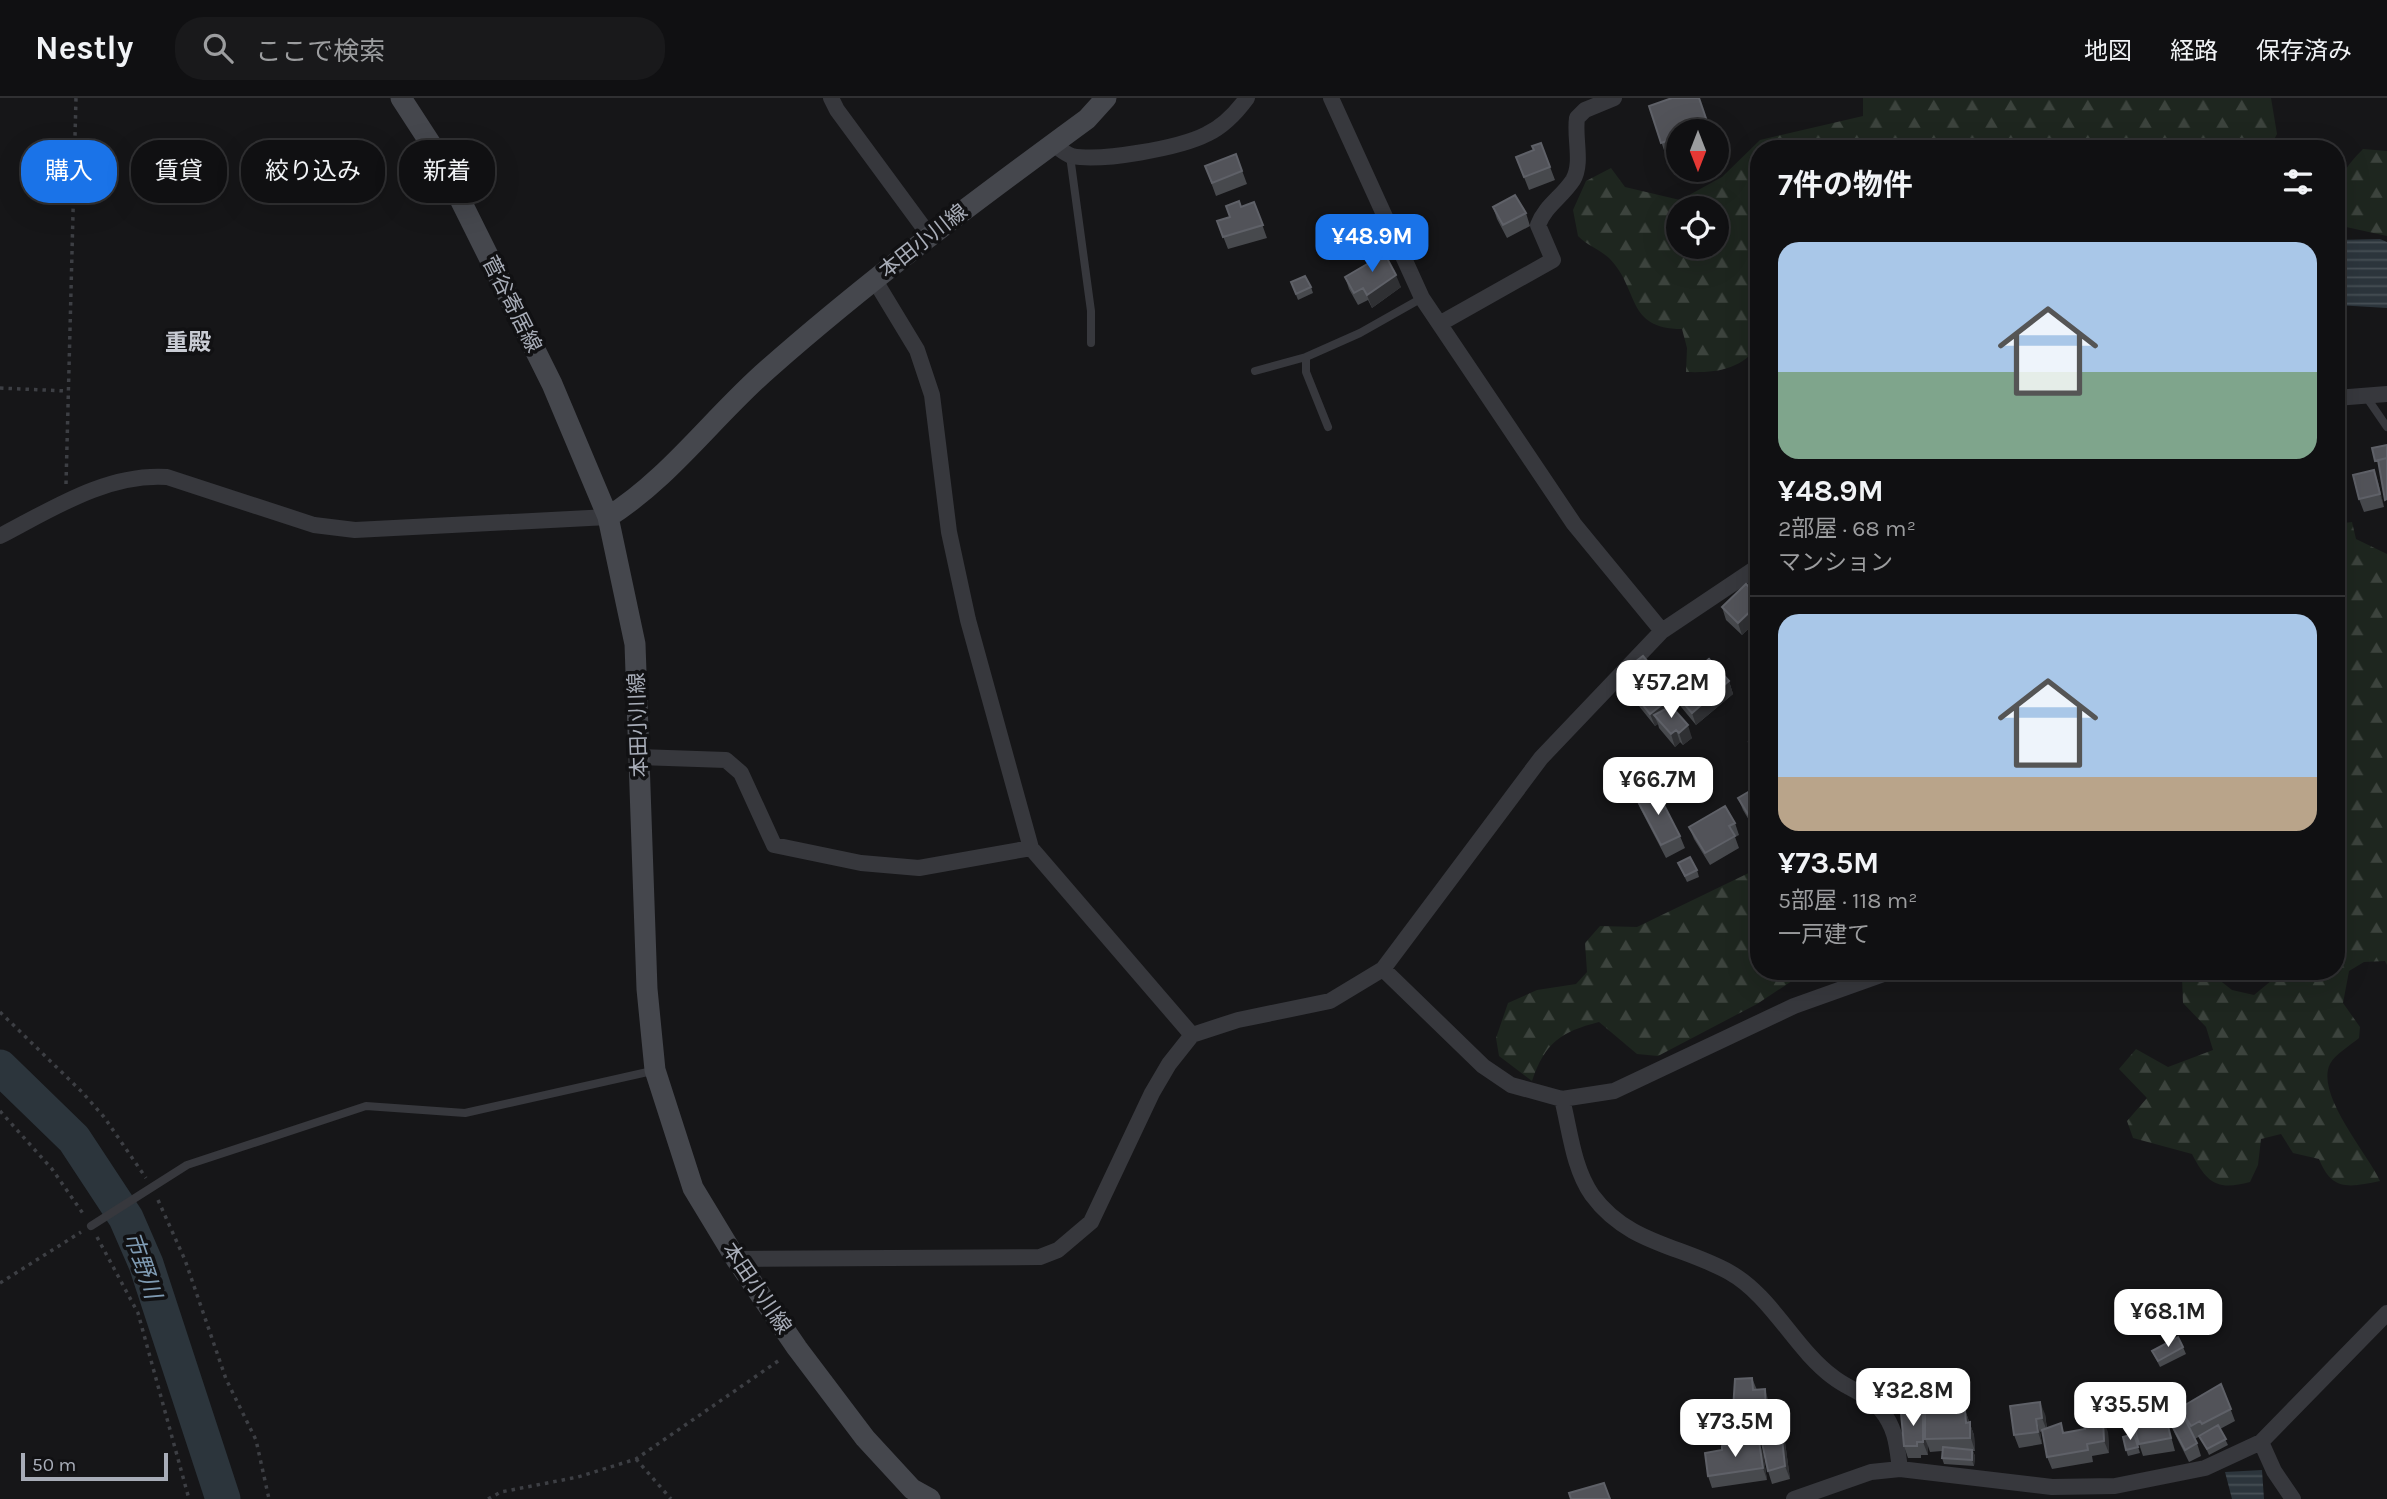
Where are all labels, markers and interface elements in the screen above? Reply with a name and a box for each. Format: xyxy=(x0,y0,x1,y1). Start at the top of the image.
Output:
search box xyxy=(175,17,665,80)
text: Nestly xyxy=(35,29,133,67)
icon: search xyxy=(199,29,237,67)
text: ここで検索 xyxy=(255,36,385,67)
text: 地図 xyxy=(2084,37,2132,65)
text: 経路 xyxy=(2170,37,2218,65)
text: 保存済み xyxy=(2256,37,2352,65)
north arrow xyxy=(1666,119,1729,182)
map controls xyxy=(1666,119,1729,259)
chip: 購入 xyxy=(21,140,117,203)
chip: 賃貸 xyxy=(131,140,227,203)
chip: 絞り込み xyxy=(241,140,385,203)
chip: 新着 xyxy=(399,140,495,203)
icon: filters xyxy=(2279,163,2317,201)
text: 7件の物件 xyxy=(1778,167,1913,203)
button: locate xyxy=(1666,196,1729,259)
street label: 本田小川線 xyxy=(874,199,972,283)
pin: ¥48.9M xyxy=(1315,214,1429,274)
text: ¥48.9M xyxy=(1331,223,1413,250)
street label: 菅谷寄居線 xyxy=(477,252,547,356)
icon: home xyxy=(1985,288,2111,414)
district label: 重殿 xyxy=(165,329,211,356)
text: ¥48.9M xyxy=(1778,473,1884,509)
text: 2部屋 · 68 m² xyxy=(1778,515,1916,542)
text: マンション xyxy=(1778,549,1893,576)
pin: ¥57.2M xyxy=(1614,660,1728,720)
icon: home xyxy=(1985,660,2111,786)
text: ¥57.2M xyxy=(1632,669,1710,696)
street label: 本田小川線 xyxy=(624,672,652,778)
pin: ¥66.7M xyxy=(1601,758,1715,817)
text: ¥66.7M xyxy=(1619,766,1697,793)
text: ¥73.5M xyxy=(1778,845,1879,881)
text: 5部屋 · 118 m² xyxy=(1778,887,1918,914)
text: 一戸建て xyxy=(1778,921,1870,948)
water label: 市野川 xyxy=(119,1228,168,1305)
street label: 本田小川線 xyxy=(718,1238,796,1338)
pin: ¥68.1M xyxy=(2111,1290,2225,1349)
text: ¥68.1M xyxy=(2130,1298,2206,1325)
pin: ¥32.8M xyxy=(1856,1368,1970,1428)
text: ¥32.8M xyxy=(1872,1377,1954,1404)
pin: ¥35.5M xyxy=(2073,1382,2187,1442)
text: ¥35.5M xyxy=(2090,1391,2170,1418)
pin: ¥73.5M xyxy=(1678,1400,1792,1459)
text: ¥73.5M xyxy=(1696,1408,1774,1435)
scale bar xyxy=(21,1450,168,1482)
text: 50 m xyxy=(32,1454,76,1476)

